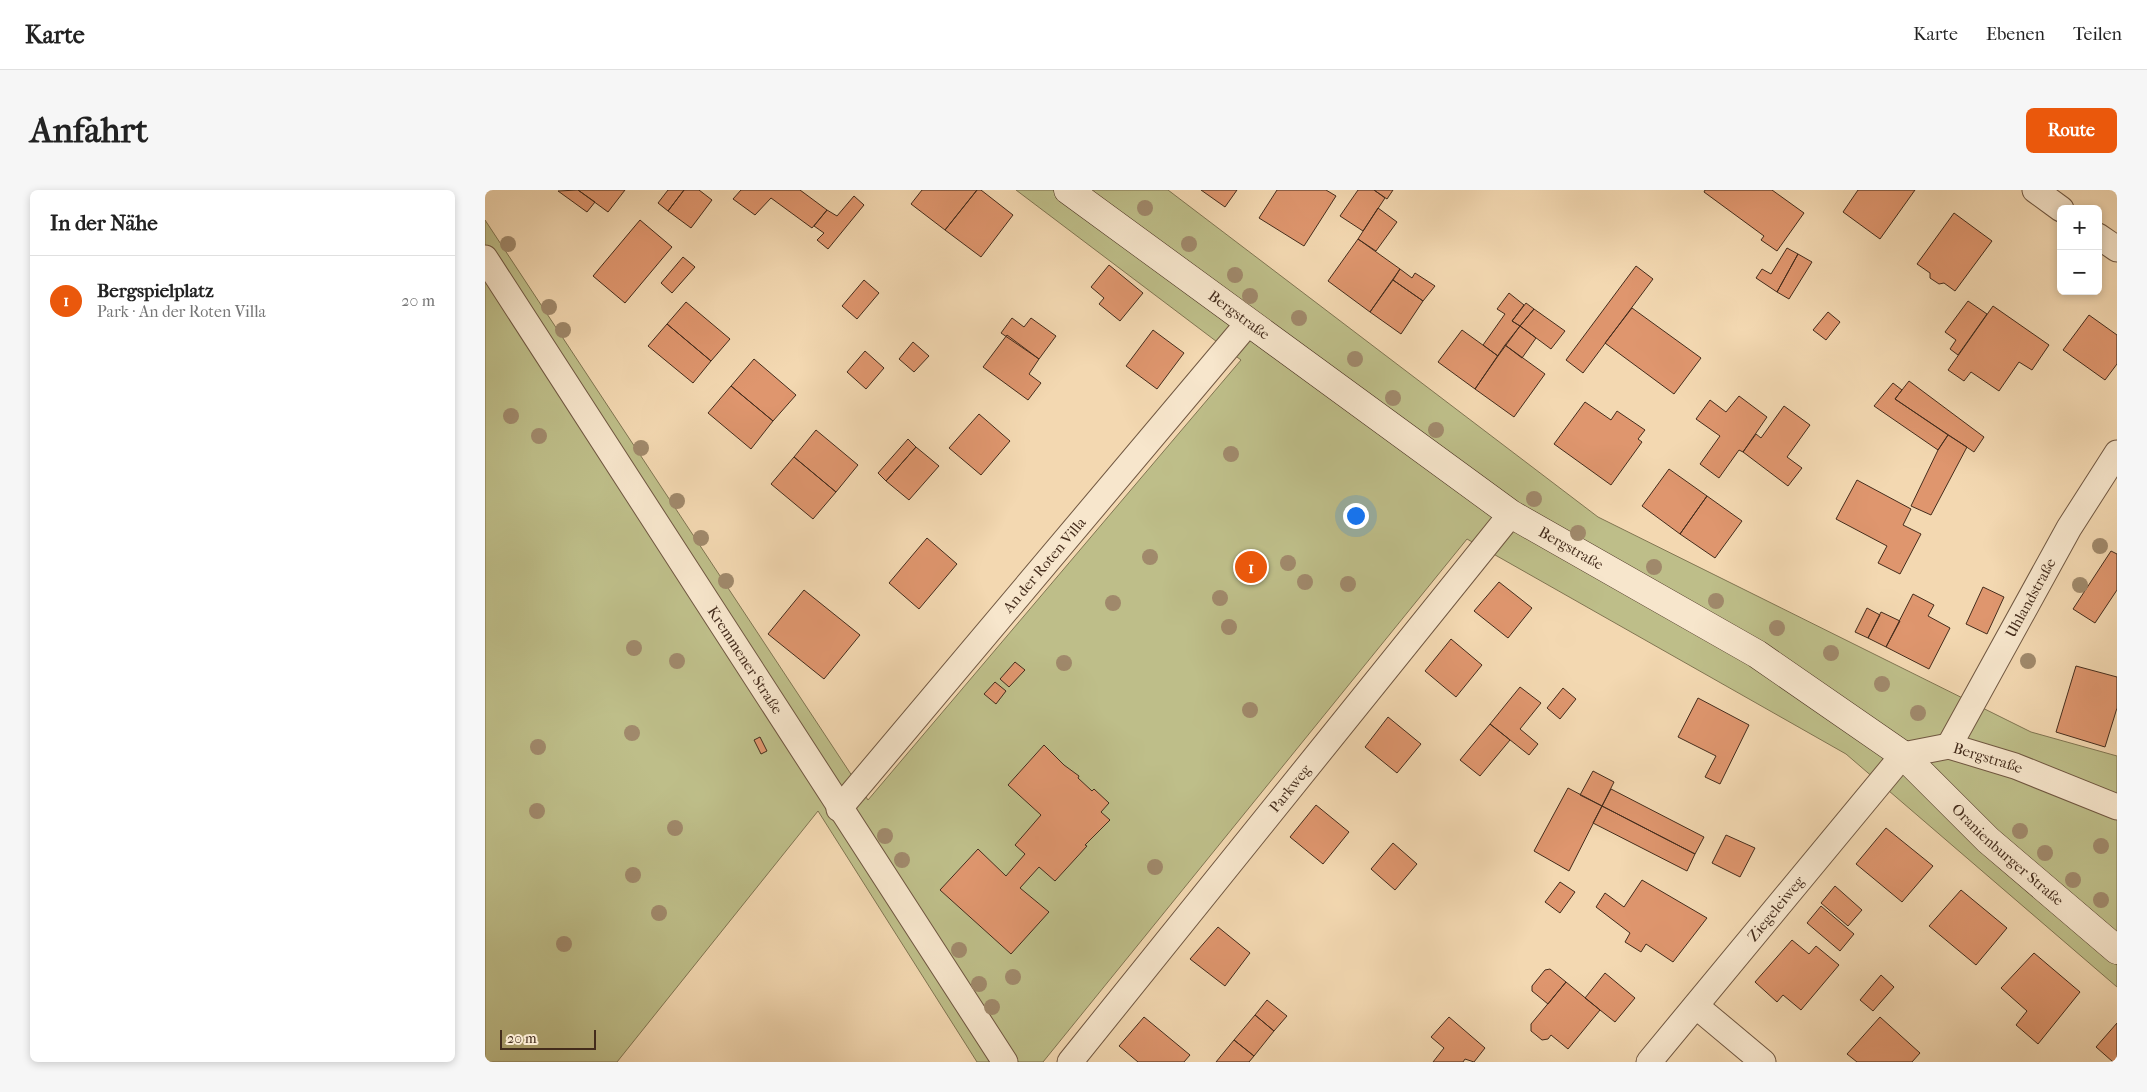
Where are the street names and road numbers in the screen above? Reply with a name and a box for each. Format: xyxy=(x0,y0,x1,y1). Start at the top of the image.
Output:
street label: Bergstraße xyxy=(1205,287,1274,344)
street label: An der Roten Villa xyxy=(999,513,1090,617)
street label: Bergstraße xyxy=(1536,523,1607,574)
street label: Uhlandstraße xyxy=(2001,555,2060,641)
street label: Kremmener Straße xyxy=(704,603,787,718)
street label: Bergstraße xyxy=(1951,739,2026,777)
street label: Parkweg xyxy=(1265,760,1315,816)
street label: Oranienburger Straße xyxy=(1948,800,2068,910)
street label: Ziegeleiweg xyxy=(1744,872,1809,945)

